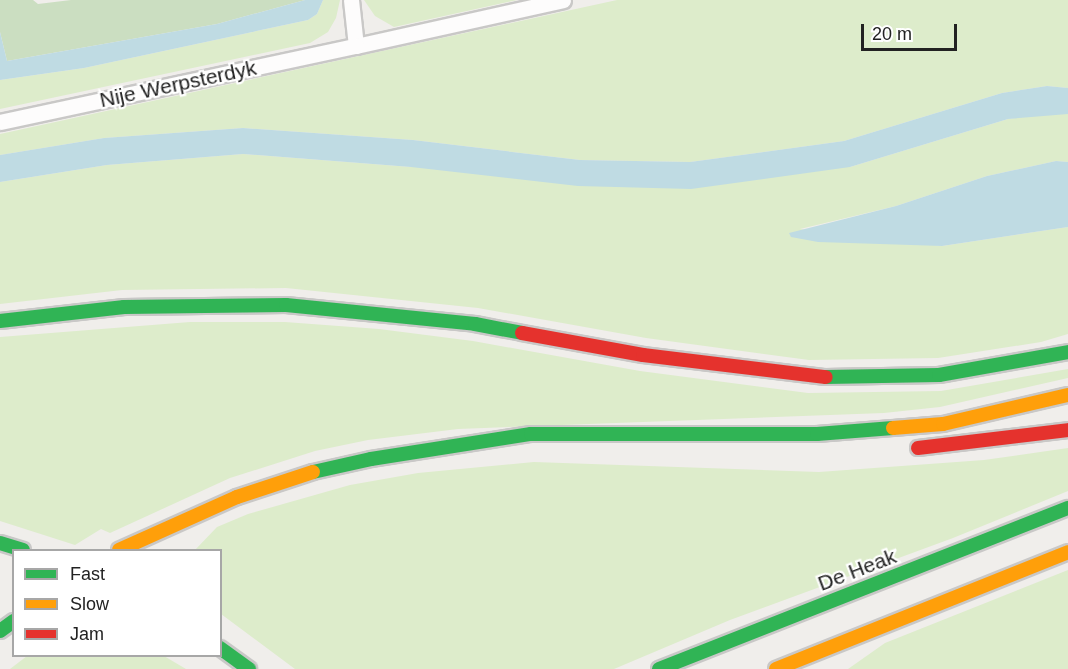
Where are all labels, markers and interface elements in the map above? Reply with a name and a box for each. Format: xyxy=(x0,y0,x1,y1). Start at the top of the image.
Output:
scale bar xyxy=(864,12,960,50)
text: 20 m xyxy=(872,24,912,44)
street label: Nije Werpsterdyk xyxy=(97,55,259,113)
street label: De Heak xyxy=(814,544,900,596)
legend xyxy=(12,549,222,657)
text: Fast xyxy=(70,564,105,584)
text: Slow xyxy=(70,594,109,614)
text: Jam xyxy=(70,624,104,644)

